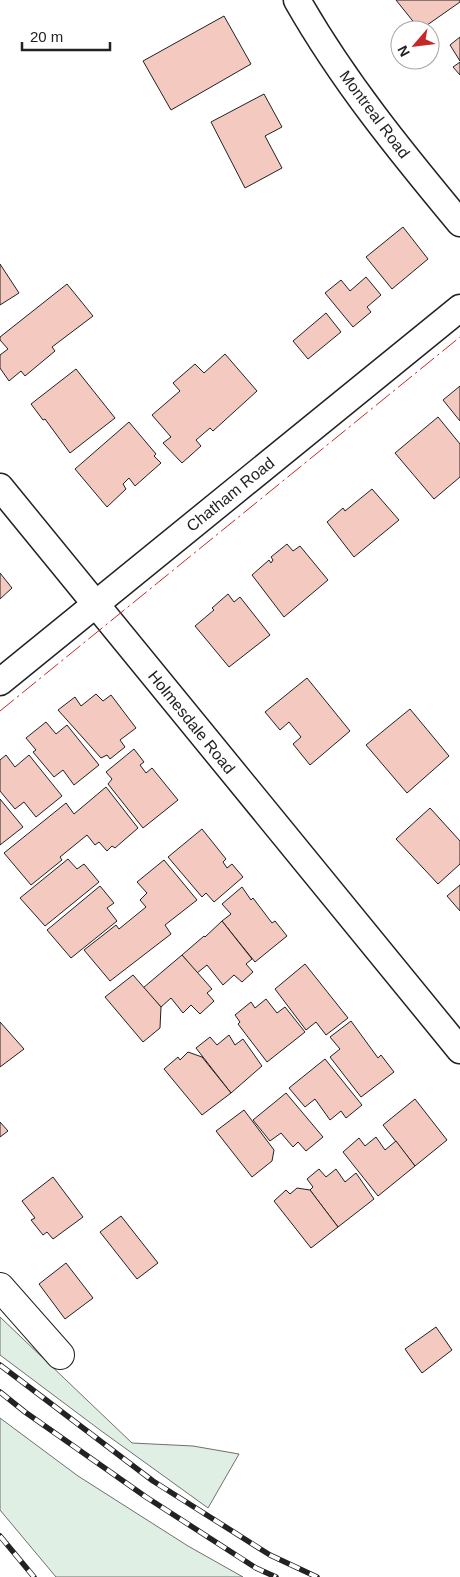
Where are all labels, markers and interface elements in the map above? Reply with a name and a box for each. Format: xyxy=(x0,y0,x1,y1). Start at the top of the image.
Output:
scale bar xyxy=(22,20,110,52)
north arrow xyxy=(390,20,440,70)
text: 20 m xyxy=(30,28,63,45)
text: N xyxy=(394,43,413,59)
street label: Montreal Road xyxy=(336,67,413,161)
street label: Chatham Road xyxy=(183,454,277,535)
street label: Holmesdale Road xyxy=(145,668,238,777)

